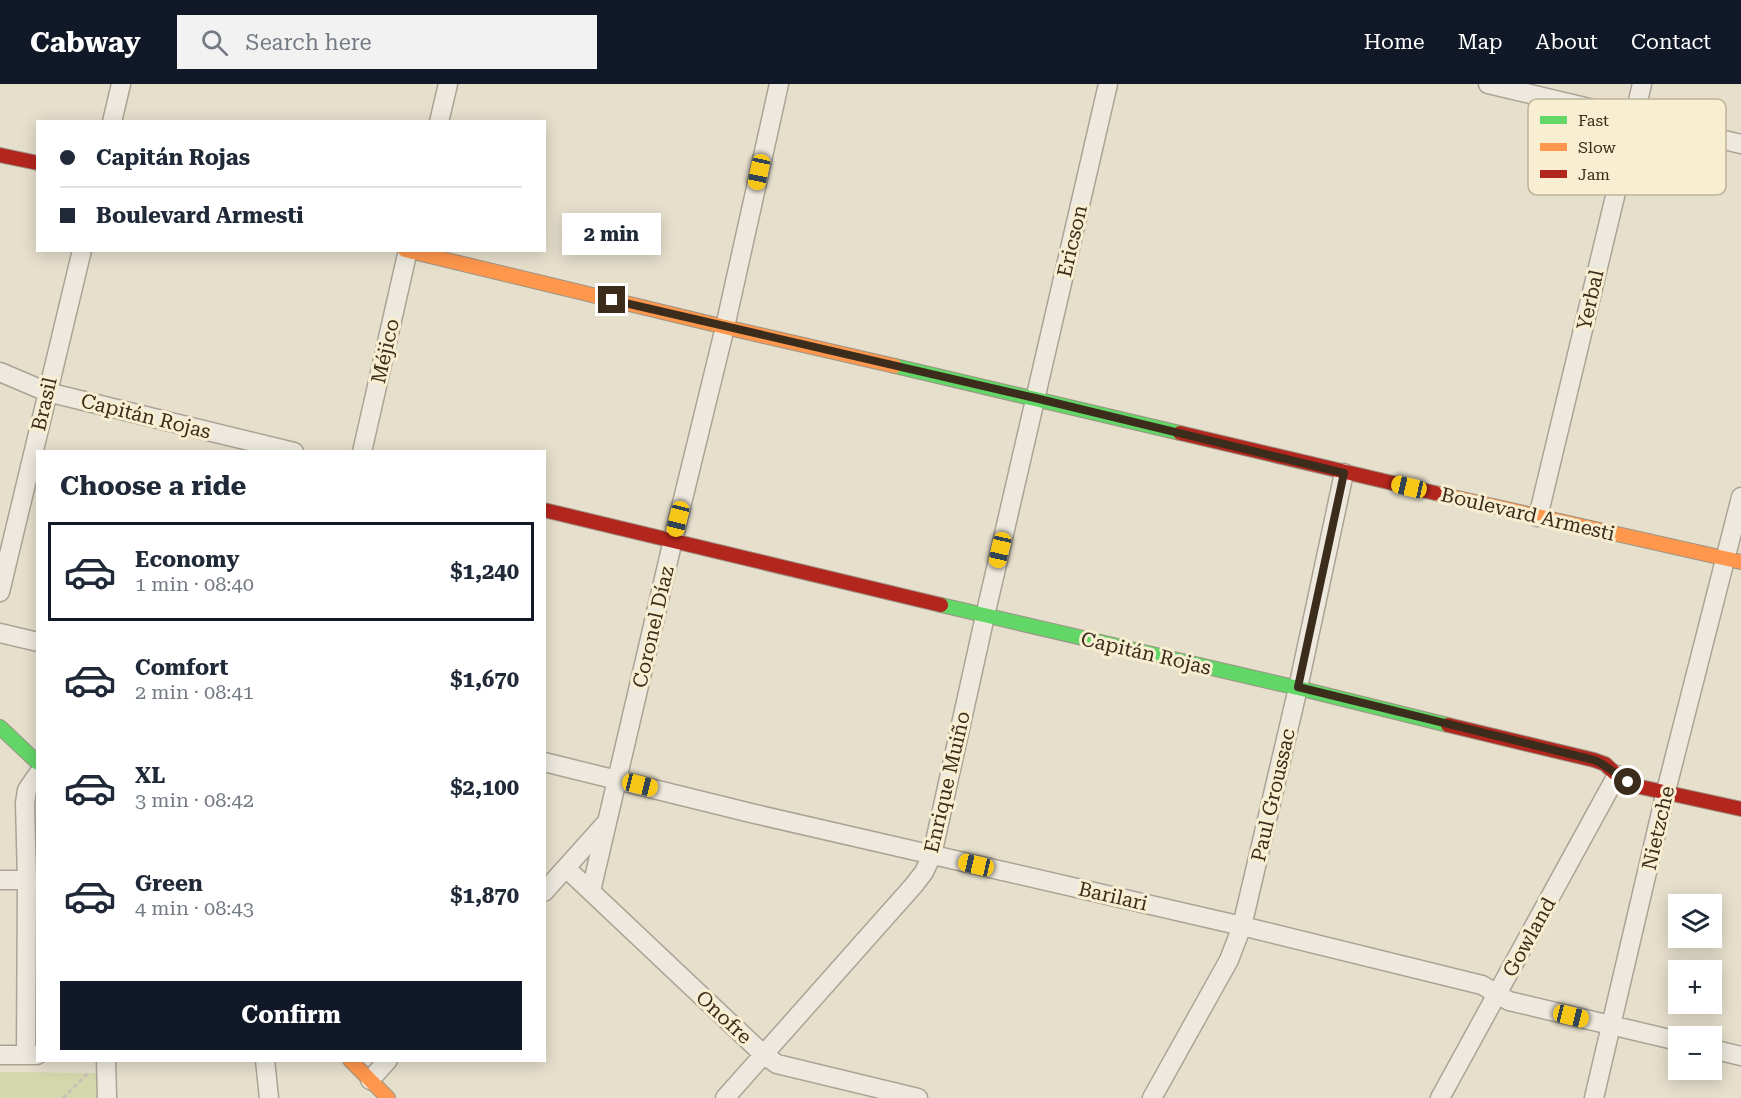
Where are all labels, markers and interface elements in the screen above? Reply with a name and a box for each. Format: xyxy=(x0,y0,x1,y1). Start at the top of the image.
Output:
search box xyxy=(177,15,597,69)
text: Cabway xyxy=(30,26,141,59)
icon: search xyxy=(198,26,231,59)
text: Search here xyxy=(246,30,372,55)
text: Home xyxy=(1364,30,1425,54)
text: Map xyxy=(1458,30,1503,54)
text: About xyxy=(1536,30,1598,54)
text: Contact xyxy=(1631,30,1711,54)
legend xyxy=(1528,99,1726,195)
text: Fast xyxy=(1578,111,1609,130)
text: Slow xyxy=(1578,138,1616,157)
text: Capitán Rojas xyxy=(96,145,250,170)
car xyxy=(746,153,772,191)
text: Jam xyxy=(1578,165,1610,184)
text: Boulevard Armesti xyxy=(96,203,304,228)
street label: Ericson xyxy=(1052,203,1092,279)
callout: 2 min xyxy=(562,213,662,255)
text: 2 min xyxy=(584,222,639,246)
street label: Yerbal xyxy=(1571,268,1609,332)
route end xyxy=(598,286,625,313)
street label: Méjico xyxy=(366,316,404,386)
street label: Brasil xyxy=(26,375,62,433)
street label: Capitán Rojas xyxy=(79,388,213,444)
text: Choose a ride xyxy=(60,470,246,502)
car xyxy=(1389,474,1429,500)
street label: Boulevard Armesti xyxy=(1439,482,1617,546)
car xyxy=(665,499,691,539)
car xyxy=(987,530,1013,570)
icon: car xyxy=(63,545,117,599)
text: Economy xyxy=(135,547,239,572)
text: $1,240 xyxy=(450,559,519,584)
street label: Coronel Díaz xyxy=(627,564,679,690)
text: 1 min · 08:40 xyxy=(135,572,254,596)
street label: Capitán Rojas xyxy=(1079,626,1213,680)
icon: car xyxy=(63,653,117,707)
text: Comfort xyxy=(135,655,228,680)
text: $1,670 xyxy=(450,667,519,692)
text: 2 min · 08:41 xyxy=(135,680,254,704)
street label: Enrique Muiño xyxy=(919,709,975,855)
street label: Paul Groussac xyxy=(1246,726,1300,864)
icon: car xyxy=(63,761,117,815)
text: XL xyxy=(135,763,165,788)
route start xyxy=(1614,768,1641,795)
car xyxy=(620,772,660,798)
text: $2,100 xyxy=(450,775,519,800)
street label: Nietzche xyxy=(1637,784,1679,872)
text: 3 min · 08:42 xyxy=(135,788,254,812)
car xyxy=(956,852,996,878)
icon: car xyxy=(63,869,117,923)
text: Green xyxy=(135,871,203,896)
street label: Barilari xyxy=(1076,876,1150,916)
text: $1,870 xyxy=(450,883,519,908)
street label: Gowland xyxy=(1497,893,1561,981)
map controls xyxy=(1668,894,1722,1080)
button: layers xyxy=(1668,894,1722,948)
text: 4 min · 08:43 xyxy=(135,896,254,920)
button: + xyxy=(1668,960,1722,1014)
button: Confirm xyxy=(60,981,522,1050)
street label: Onofre xyxy=(691,985,757,1049)
car xyxy=(1551,1003,1591,1029)
button: − xyxy=(1668,1026,1722,1080)

